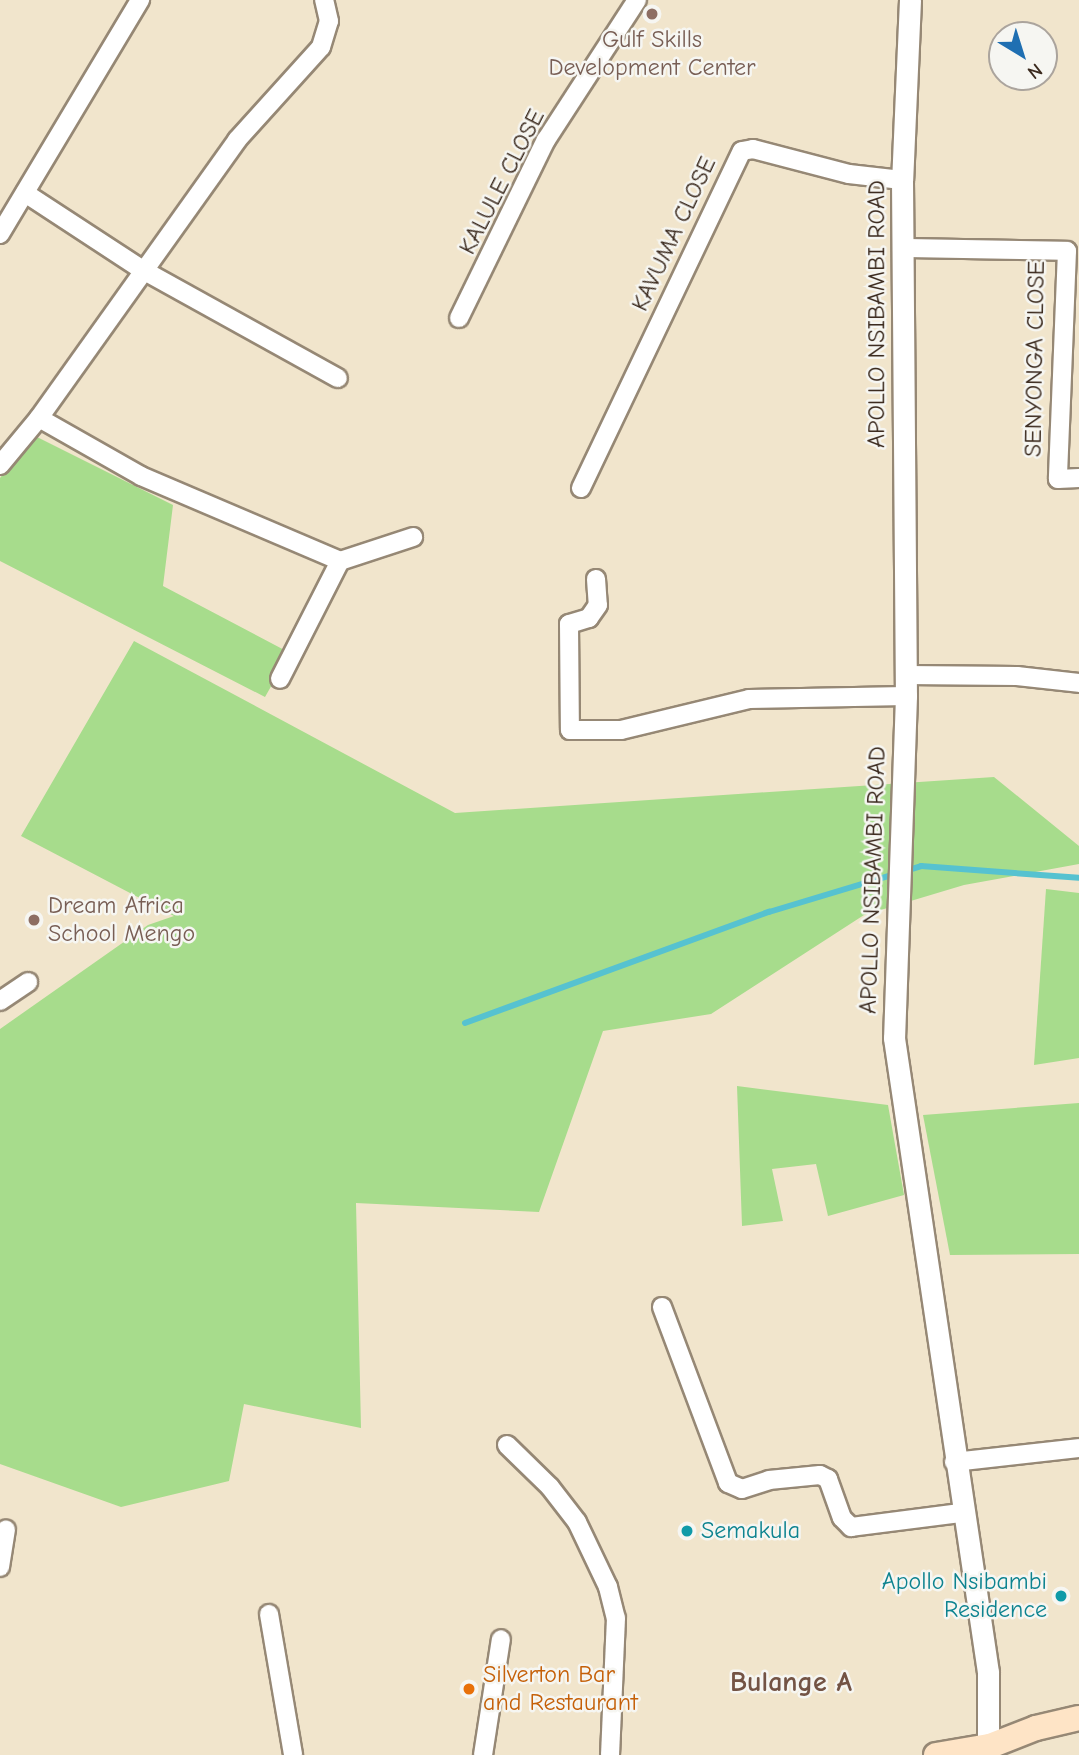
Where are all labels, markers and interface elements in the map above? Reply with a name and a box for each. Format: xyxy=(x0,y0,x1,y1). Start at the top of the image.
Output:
marker: Gulf Skills Development Center xyxy=(644,6,660,22)
north arrow xyxy=(988,21,1058,91)
place label: Gulf Skills Development Center xyxy=(548,26,756,82)
text: N xyxy=(1023,58,1046,83)
street label: KALULE CLOSE xyxy=(453,105,551,259)
street label: KAVUMA CLOSE xyxy=(626,152,722,316)
street label: APOLLO NSIBAMBI ROAD xyxy=(863,180,891,448)
street label: SENYONGA CLOSE xyxy=(1019,261,1051,457)
street label: APOLLO NSIBAMBI ROAD xyxy=(854,746,892,1014)
place label: Dream Africa School Mengo xyxy=(48,892,195,948)
marker: Dream Africa School Mengo xyxy=(26,912,42,928)
place label: Semakula xyxy=(701,1517,800,1545)
marker: Semakula xyxy=(679,1523,695,1539)
place label: Apollo Nsibambi Residence xyxy=(882,1568,1047,1624)
marker: Apollo Nsibambi Residence xyxy=(1053,1588,1069,1604)
place label: Silverton Bar and Restaurant xyxy=(483,1661,638,1717)
district label: Bulange A xyxy=(730,1665,852,1699)
marker: Silverton Bar and Restaurant xyxy=(461,1681,477,1697)

